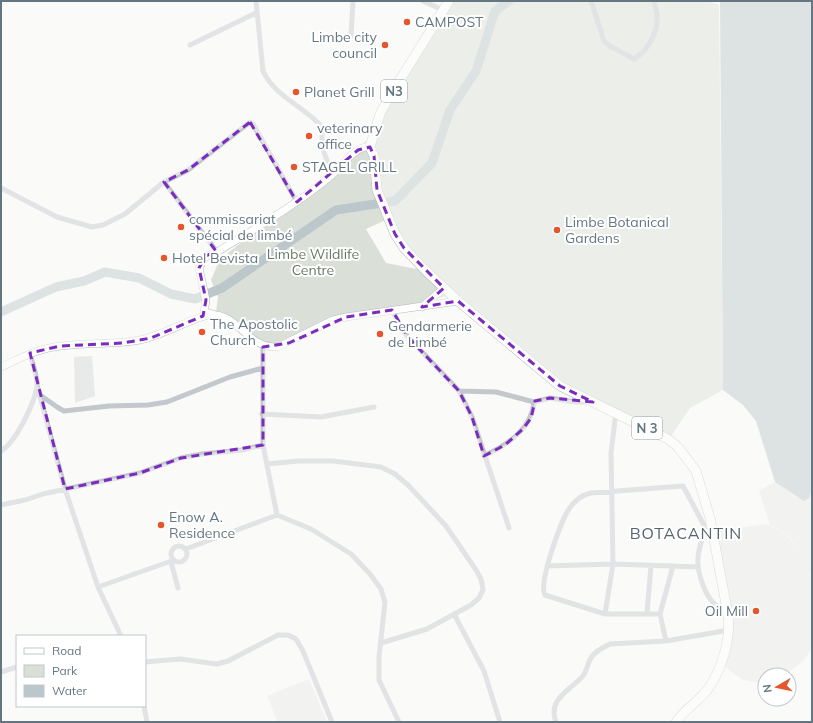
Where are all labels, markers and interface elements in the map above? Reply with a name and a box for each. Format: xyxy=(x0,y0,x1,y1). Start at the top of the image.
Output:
place label: CAMPOST xyxy=(415,13,484,31)
marker: CAMPOST xyxy=(402,17,412,27)
place label: Limbe city council xyxy=(311,28,378,62)
marker: Limbe city council xyxy=(380,40,390,50)
road number: N3 xyxy=(381,80,407,102)
place label: Planet Grill xyxy=(304,83,375,101)
marker: Planet Grill xyxy=(291,87,301,97)
place label: veterinary office xyxy=(317,119,383,153)
marker: veterinary office xyxy=(304,131,314,141)
place label: STAGEL GRILL xyxy=(302,158,397,176)
marker: STAGEL GRILL xyxy=(289,162,299,172)
place label: commissariat spécial de limbé xyxy=(189,210,292,244)
place label: Limbe Botanical Gardens xyxy=(565,213,669,247)
marker: commissariat spécial de limbé xyxy=(176,222,186,232)
marker: Limbe Botanical Gardens xyxy=(552,225,562,235)
park label: Limbe Wildlife Centre xyxy=(267,245,359,279)
place label: Hotel Bevista xyxy=(172,249,258,267)
marker: Hotel Bevista xyxy=(159,253,169,263)
place label: The Apostolic Church xyxy=(210,315,298,349)
place label: Gendarmerie de Limbé xyxy=(388,317,472,351)
marker: The Apostolic Church xyxy=(197,327,207,337)
marker: Gendarmerie de Limbé xyxy=(375,329,385,339)
road number: N 3 xyxy=(632,417,662,439)
place label: Enow A. Residence xyxy=(169,508,235,542)
marker: Enow A. Residence xyxy=(156,520,166,530)
district label: BOTACANTIN xyxy=(630,523,742,543)
place label: Oil Mill xyxy=(705,602,748,620)
marker: Oil Mill xyxy=(751,606,761,616)
legend xyxy=(16,635,146,707)
text: Road xyxy=(52,643,81,658)
text: Park xyxy=(52,663,78,678)
north arrow xyxy=(757,667,797,707)
text: Water xyxy=(52,683,88,698)
text: N xyxy=(760,683,775,694)

